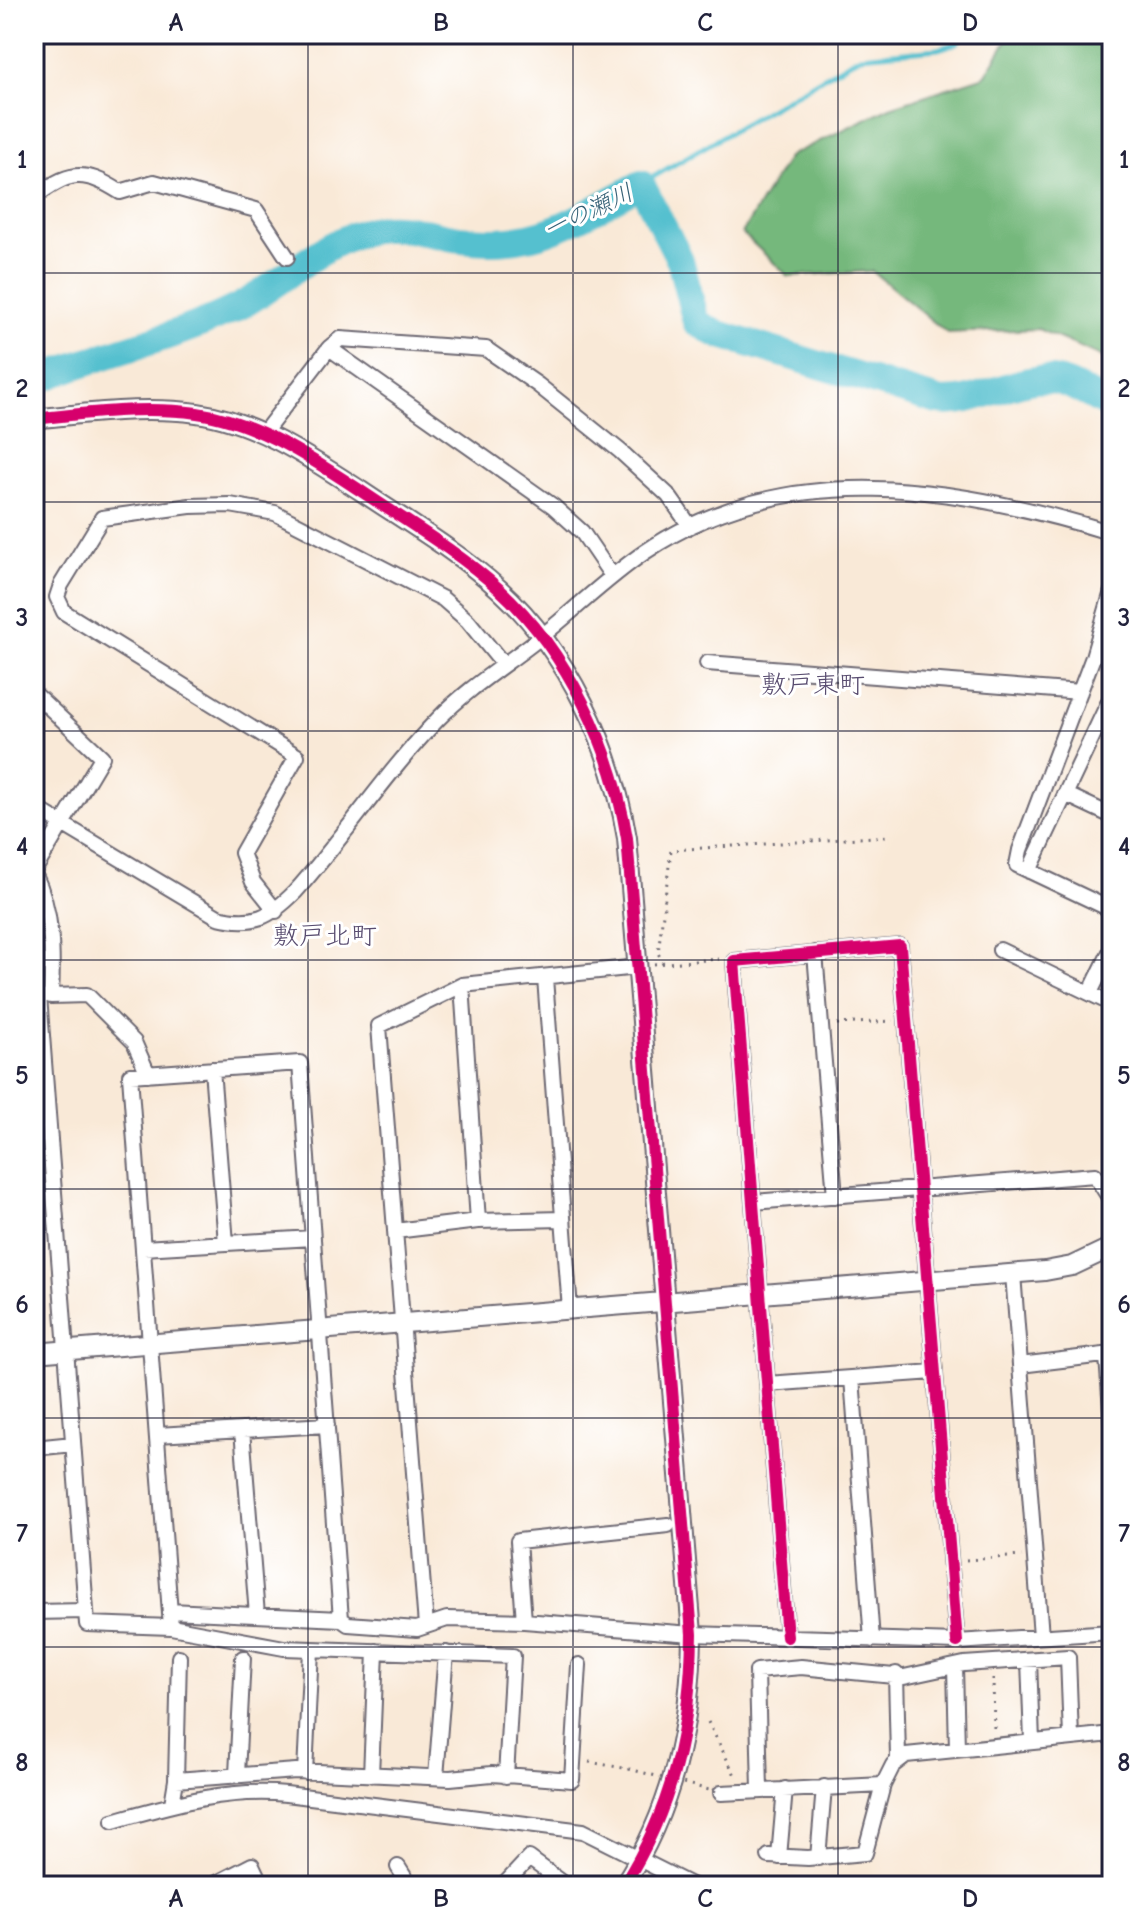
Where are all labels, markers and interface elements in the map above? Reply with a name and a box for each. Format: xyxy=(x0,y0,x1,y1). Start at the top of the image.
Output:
text: A xyxy=(169,8,184,38)
text: B xyxy=(433,8,449,38)
text: C xyxy=(697,8,713,38)
text: D xyxy=(962,8,978,38)
text: 1 xyxy=(17,145,27,175)
text: 1 xyxy=(1119,145,1129,175)
water label: 一の瀬川 xyxy=(539,178,637,244)
text: 2 xyxy=(16,374,28,404)
text: 2 xyxy=(1118,374,1130,404)
text: 3 xyxy=(16,603,28,633)
text: 3 xyxy=(1118,603,1130,633)
district label: 敷戸東町 xyxy=(761,670,865,700)
text: 4 xyxy=(16,832,28,862)
text: 4 xyxy=(1118,832,1130,862)
district label: 敷戸北町 xyxy=(273,921,377,951)
text: 5 xyxy=(15,1061,29,1091)
text: 5 xyxy=(1117,1061,1131,1091)
text: 6 xyxy=(15,1290,29,1320)
text: 6 xyxy=(1117,1290,1131,1320)
text: 7 xyxy=(16,1519,28,1549)
text: 7 xyxy=(1118,1519,1130,1549)
text: 8 xyxy=(15,1748,29,1778)
text: 8 xyxy=(1117,1748,1131,1778)
text: A xyxy=(169,1884,184,1914)
text: B xyxy=(433,1884,449,1914)
text: C xyxy=(697,1884,713,1914)
text: D xyxy=(962,1884,978,1914)

